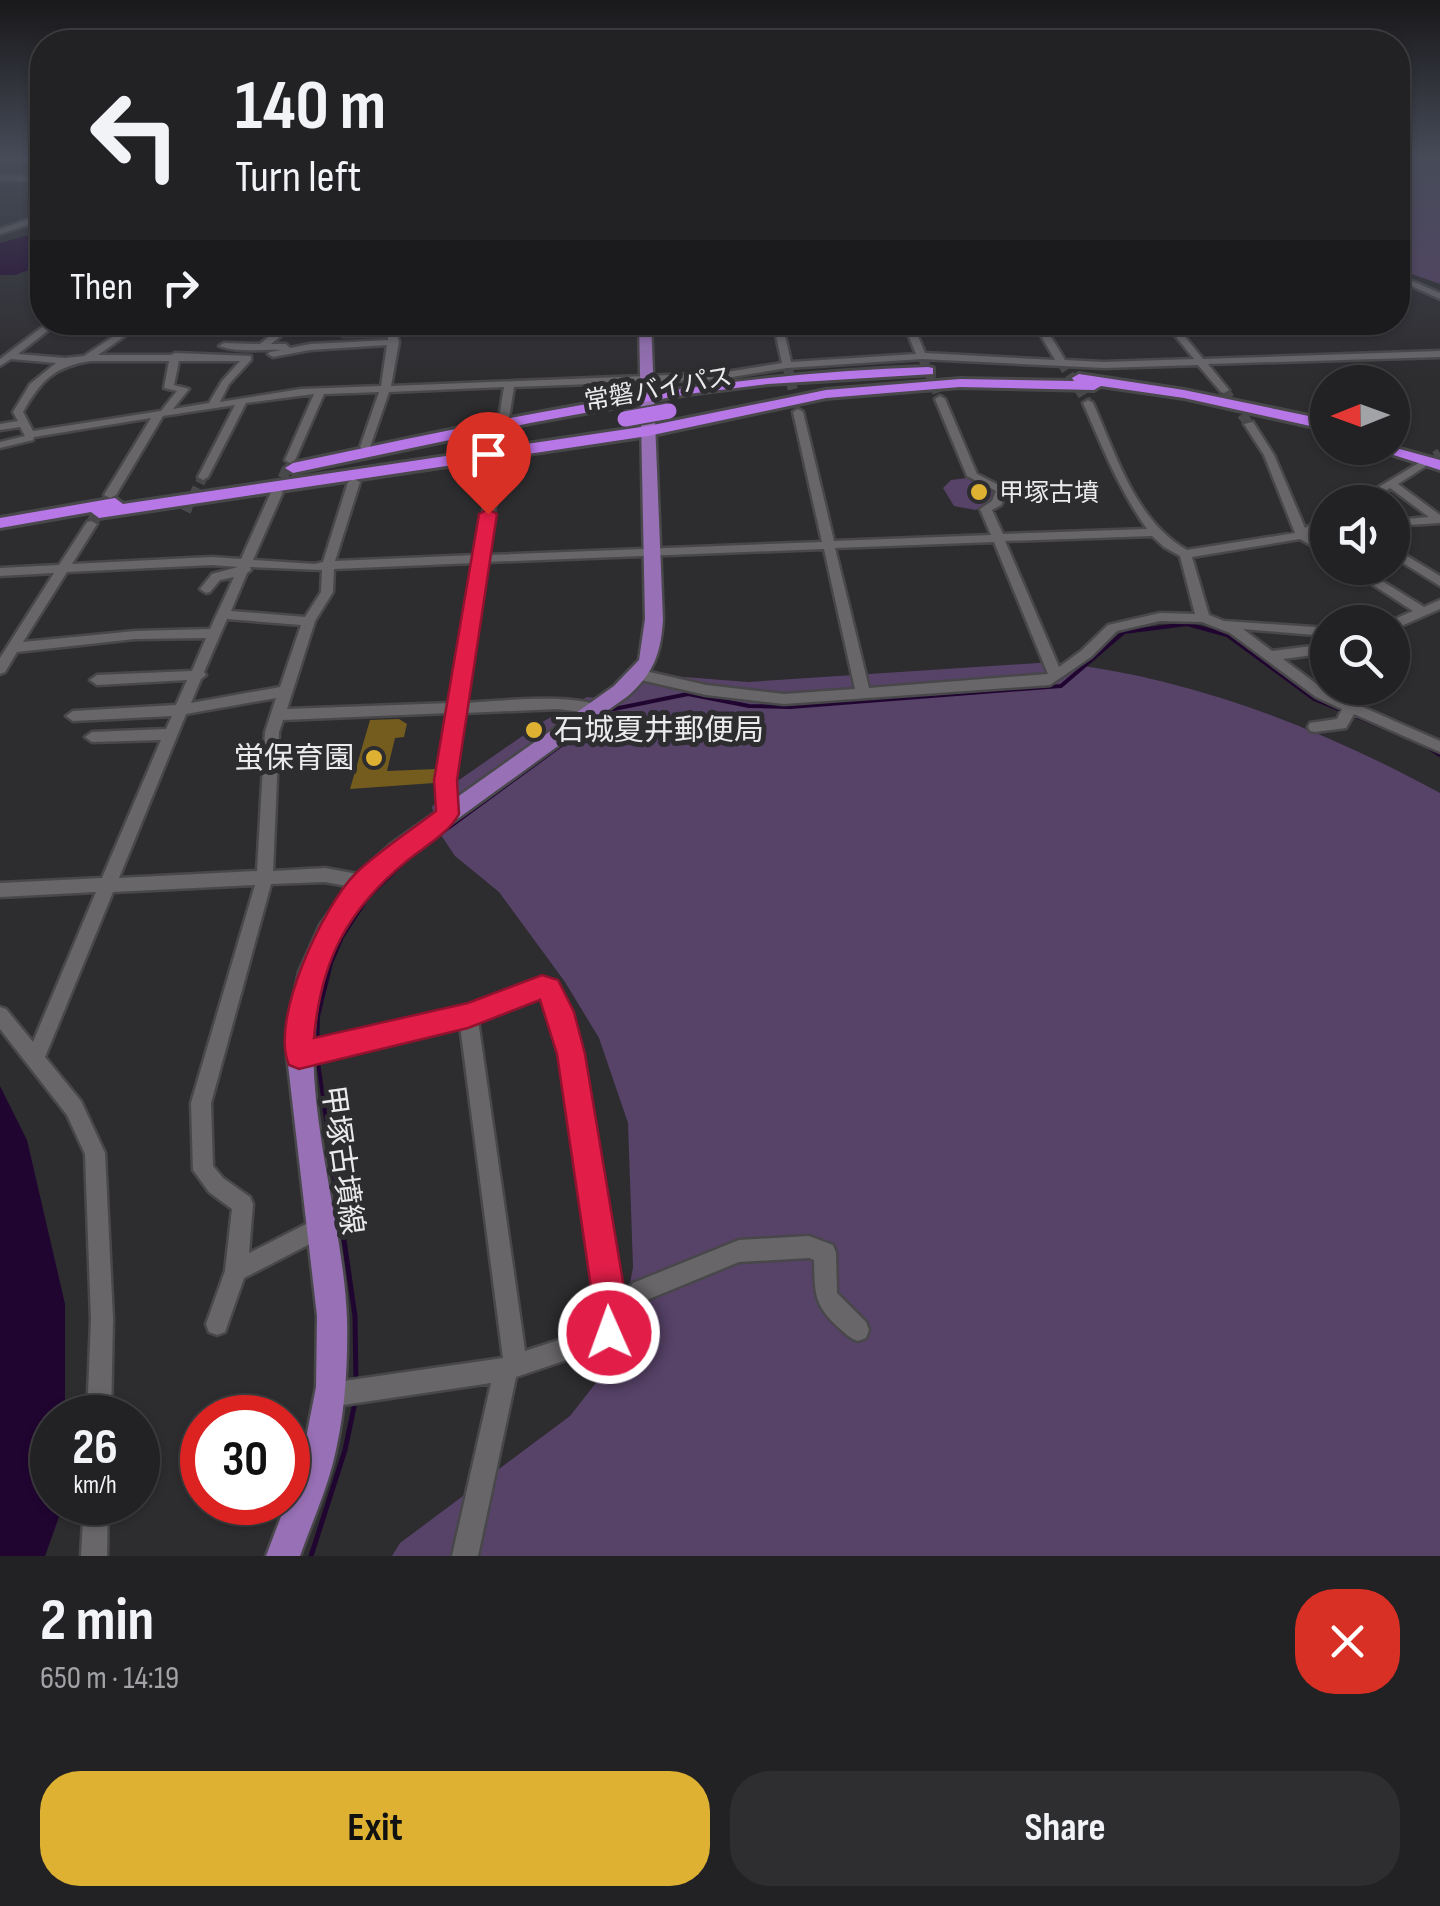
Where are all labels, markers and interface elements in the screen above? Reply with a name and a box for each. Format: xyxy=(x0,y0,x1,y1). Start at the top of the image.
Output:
text: 140 m xyxy=(235,65,386,149)
icon: left xyxy=(70,70,200,200)
text: Turn left xyxy=(235,150,361,205)
icon: right xyxy=(153,260,208,315)
text: Then xyxy=(70,265,133,310)
street label: 常磐バイパス xyxy=(582,361,735,418)
north arrow xyxy=(1310,365,1410,465)
map controls xyxy=(1310,365,1410,705)
pin xyxy=(446,412,531,515)
icon: arrive xyxy=(461,427,516,482)
place label: 甲塚古墳 xyxy=(999,478,1099,509)
marker: 甲塚古墳 xyxy=(968,481,990,503)
button: sound xyxy=(1310,485,1410,585)
button: search xyxy=(1310,605,1410,705)
place label: 石城夏井郵便局 xyxy=(554,713,764,749)
marker: 石城夏井郵便局 xyxy=(523,719,545,741)
place label: 蛍保育園 xyxy=(234,741,354,777)
marker: 蛍保育園 xyxy=(363,747,385,769)
street label: 甲塚古墳線 xyxy=(314,1083,370,1237)
position arrow xyxy=(557,1281,661,1385)
speed limit sign: 30 xyxy=(180,1395,310,1525)
text: 26 xyxy=(72,1418,118,1478)
text: km/h xyxy=(73,1470,117,1501)
text: 2 min xyxy=(40,1585,154,1657)
button: close xyxy=(1295,1589,1400,1694)
text: 650 m · 14:19 xyxy=(40,1659,179,1698)
button: Exit xyxy=(40,1771,710,1886)
button: Share xyxy=(730,1771,1400,1886)

